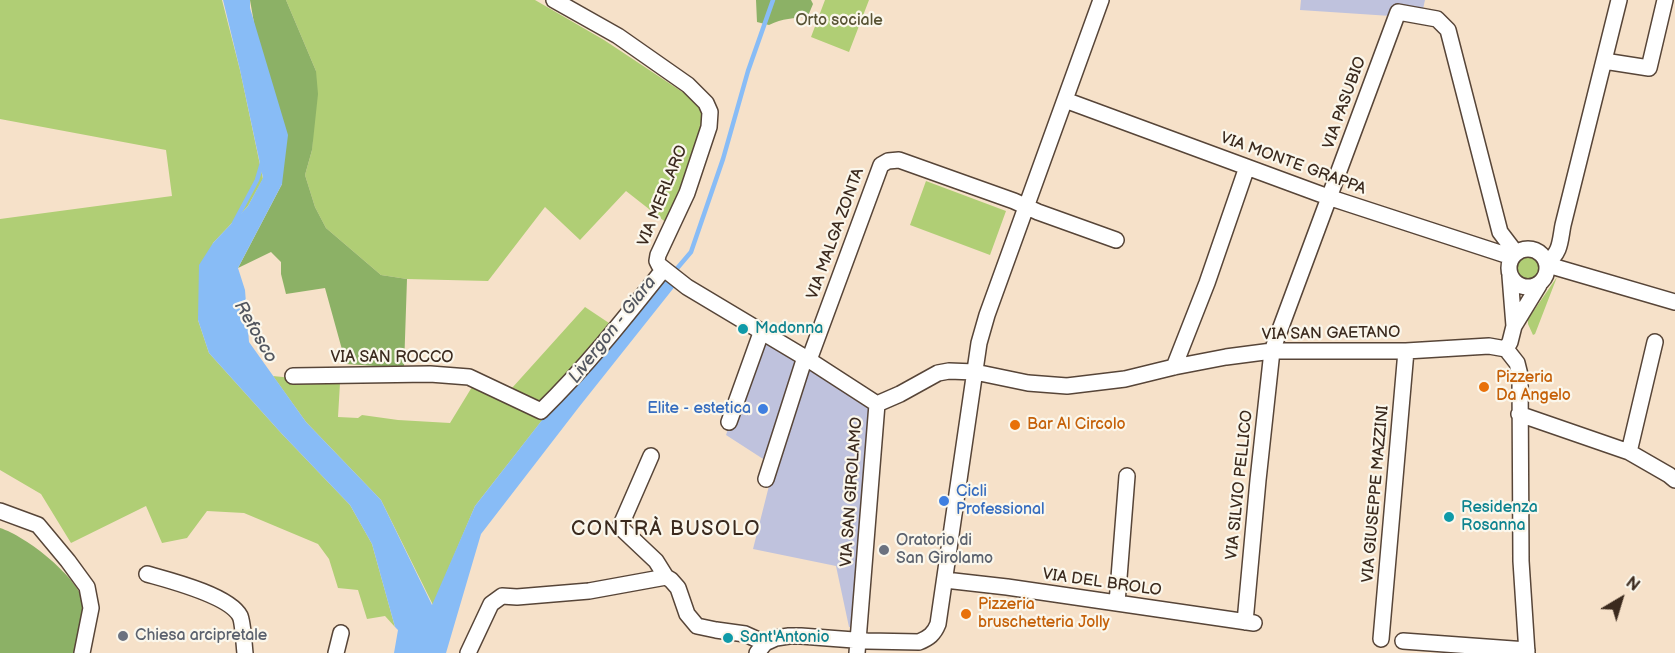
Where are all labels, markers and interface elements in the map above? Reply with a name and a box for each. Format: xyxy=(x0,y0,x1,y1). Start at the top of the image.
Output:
park label: Orto sociale xyxy=(795,11,883,31)
street label: VIA PASUBIO xyxy=(1319,54,1371,152)
street label: VIA MONTE GRAPPA xyxy=(1218,129,1368,199)
street label: VIA MERLARO xyxy=(634,143,692,249)
street label: VIA MALGA ZONTA xyxy=(803,166,869,302)
water label: Livergon - Giara xyxy=(565,272,661,388)
water label: Refosco xyxy=(229,297,281,367)
place label: Madonna xyxy=(755,319,823,339)
marker: Madonna xyxy=(736,322,750,336)
street label: VIA SAN GAETANO xyxy=(1261,323,1401,345)
street label: VIA SAN ROCCO xyxy=(330,348,454,368)
place label: Pizzeria Da Angelo xyxy=(1496,368,1571,406)
marker: Pizzeria Da Angelo xyxy=(1477,380,1491,394)
place label: Elite - estetica xyxy=(647,399,751,419)
marker: Elite - estetica xyxy=(756,402,770,416)
street label: VIA GIUSEPPE MAZZINI xyxy=(1359,405,1393,583)
street label: VIA SILVIO PELLICO xyxy=(1223,409,1257,561)
place label: Bar Al Circolo xyxy=(1027,415,1125,435)
street label: VIA SAN GIROLAMO xyxy=(837,416,867,568)
marker: Bar Al Circolo xyxy=(1008,418,1022,432)
place label: Cicli Professional xyxy=(956,482,1045,520)
marker: Cicli Professional xyxy=(937,494,951,508)
place label: Residenza Rosanna xyxy=(1461,498,1538,536)
marker: Residenza Rosanna xyxy=(1442,510,1456,524)
district label: CONTRÀ BUSOLO xyxy=(571,518,761,542)
place label: Oratorio di San Girolamo xyxy=(896,531,993,569)
marker: Oratorio di San Girolamo xyxy=(877,543,891,557)
street label: VIA DEL BROLO xyxy=(1041,565,1163,601)
north arrow xyxy=(1591,569,1651,629)
text: N xyxy=(1622,573,1643,596)
place label: Pizzeria bruschetteria Jolly xyxy=(978,595,1110,633)
marker: Pizzeria bruschetteria Jolly xyxy=(959,607,973,621)
place label: Chiesa arcipretale xyxy=(135,626,267,646)
place label: Sant'Antonio xyxy=(740,628,829,648)
marker: Chiesa arcipretale xyxy=(116,629,130,643)
marker: Sant'Antonio xyxy=(721,631,735,645)

